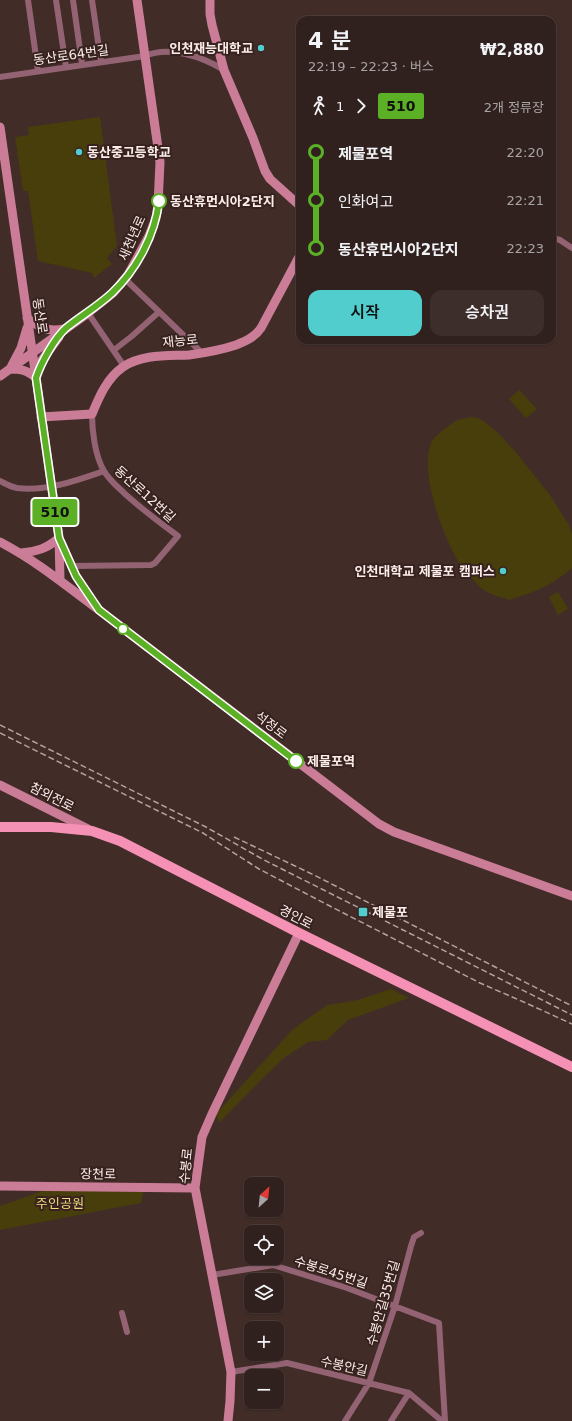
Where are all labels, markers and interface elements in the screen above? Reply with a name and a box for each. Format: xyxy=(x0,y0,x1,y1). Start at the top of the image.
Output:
text: 4 분 xyxy=(308,28,351,53)
place label: 인천재능대학교 xyxy=(169,41,253,56)
text: ₩2,880 xyxy=(480,41,544,59)
street label: 동산로64번길 xyxy=(32,42,110,68)
marker: 인천재능대학교 xyxy=(256,43,266,53)
text: 22:19 – 22:23 · 버스 xyxy=(308,59,434,74)
icon: walk xyxy=(308,95,330,117)
icon: forward xyxy=(350,95,372,117)
text: 510 xyxy=(386,98,416,114)
text: 1 xyxy=(336,99,344,114)
text: 2개 정류장 xyxy=(484,100,544,115)
place label: 동산중고등학교 xyxy=(87,145,171,160)
text: 제물포역 xyxy=(338,145,393,163)
text: 22:20 xyxy=(507,145,544,160)
marker: 동산중고등학교 xyxy=(74,147,84,157)
marker: 동산휴먼시아2단지 xyxy=(151,193,167,209)
text: 인화여고 xyxy=(338,193,393,211)
text: 22:21 xyxy=(507,193,544,208)
place label: 동산휴먼시아2단지 xyxy=(170,194,275,209)
street label: 새천년로 xyxy=(115,213,149,263)
text: 동산휴먼시아2단지 xyxy=(338,241,459,259)
text: 22:23 xyxy=(507,241,544,256)
button: 시작 xyxy=(308,290,422,336)
button: 승차권 xyxy=(430,290,544,336)
street label: 동산로 xyxy=(30,297,50,335)
street label: 재능로 xyxy=(161,332,199,350)
street label: 동산로12번길 xyxy=(112,463,178,525)
line badge: 510 xyxy=(32,499,78,525)
text: 510 xyxy=(40,504,70,520)
place label: 인천대학교 제물포 캠퍼스 xyxy=(354,564,495,579)
marker: 인천대학교 제물포 캠퍼스 xyxy=(498,566,508,576)
unlabelled marker xyxy=(117,623,129,635)
street label: 석정로 xyxy=(252,708,290,742)
marker: 제물포역 xyxy=(288,753,304,769)
place label: 제물포역 xyxy=(307,754,355,769)
street label: 참외전로 xyxy=(27,779,77,815)
street label: 경인로 xyxy=(277,902,315,932)
place label: 제물포 xyxy=(372,905,408,920)
marker: 제물포 xyxy=(357,906,369,918)
street label: 수봉로 xyxy=(177,1147,195,1185)
street label: 장천로 xyxy=(80,1166,116,1182)
north arrow xyxy=(244,1177,284,1217)
map controls xyxy=(244,1177,284,1409)
park label: 주인공원 xyxy=(36,1196,84,1211)
button: locate xyxy=(244,1225,284,1265)
street label: 수봉로45번길 xyxy=(292,1253,370,1291)
street label: 수봉안길35번길 xyxy=(364,1258,402,1348)
button: layers xyxy=(244,1273,284,1313)
button: + xyxy=(244,1321,284,1361)
street label: 수봉안길 xyxy=(319,1353,369,1379)
button: − xyxy=(244,1369,284,1409)

